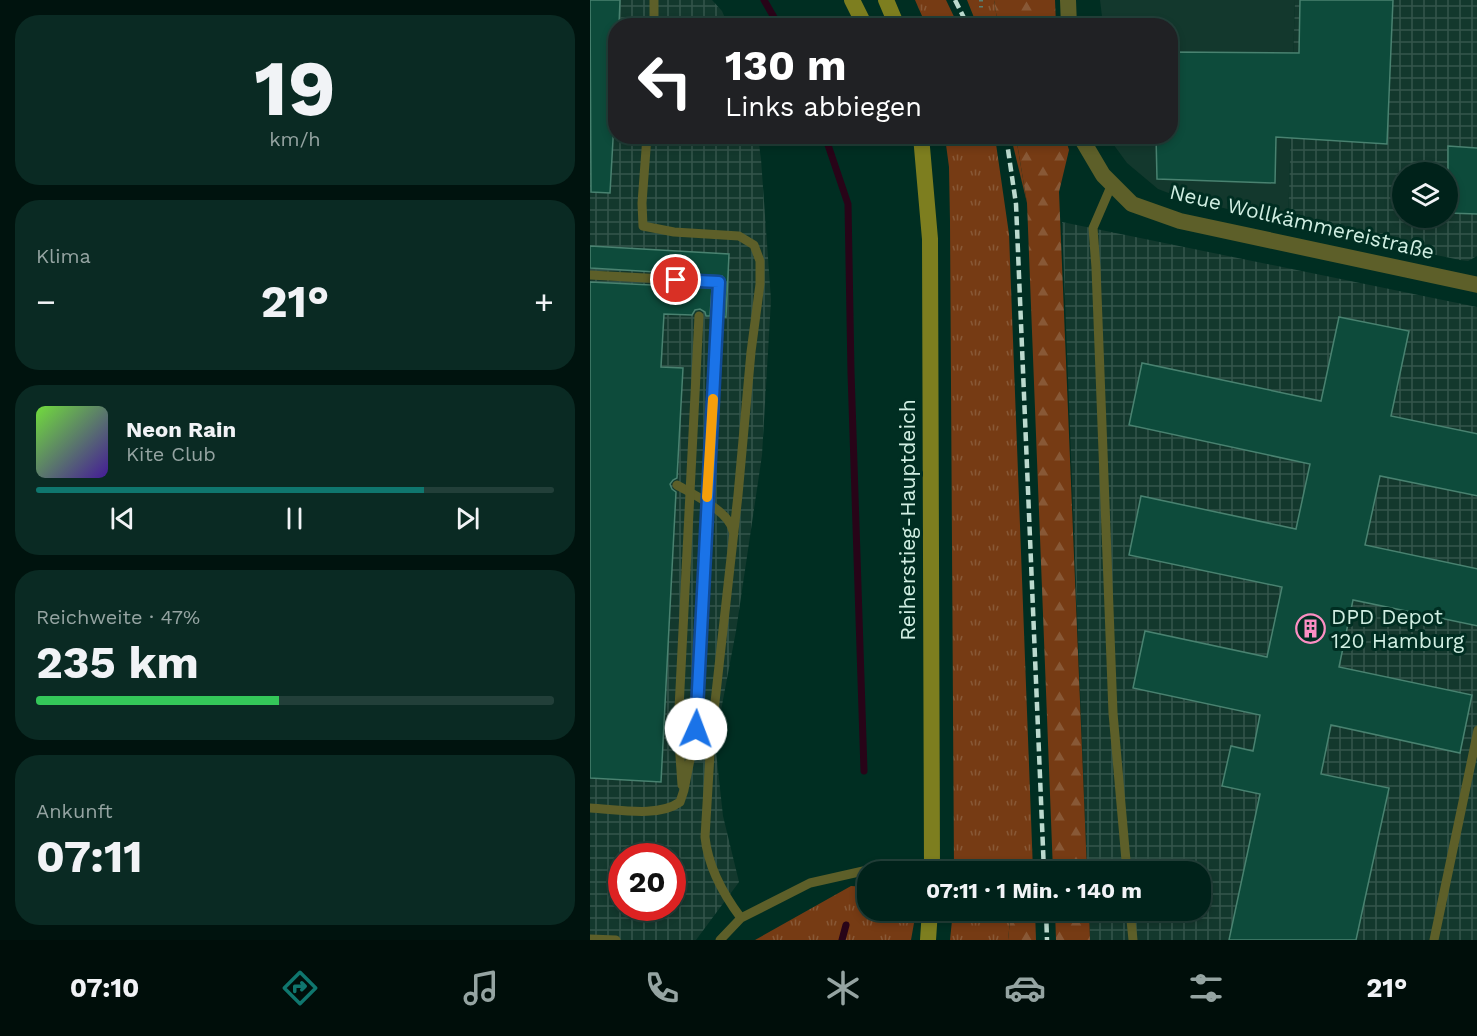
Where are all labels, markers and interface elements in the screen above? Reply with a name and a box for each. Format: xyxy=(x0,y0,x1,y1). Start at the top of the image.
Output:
text: 130 m xyxy=(725,41,847,90)
text: 19 xyxy=(254,42,336,134)
icon: left xyxy=(626,42,704,120)
text: Links abbiegen xyxy=(725,91,922,123)
text: km/h xyxy=(269,127,321,151)
map controls xyxy=(1392,162,1458,228)
button: layers xyxy=(1392,162,1458,228)
street label: Neue Wollkämmereistraße xyxy=(1167,179,1437,264)
text: Klima xyxy=(36,244,91,268)
pin xyxy=(650,254,701,305)
icon: arrive xyxy=(659,263,692,296)
text: 21° xyxy=(261,275,329,328)
text: − xyxy=(36,282,56,321)
text: + xyxy=(534,282,554,321)
street label: Reiherstieg-Hauptdeich xyxy=(895,399,920,641)
text: Neon Rain xyxy=(126,417,236,442)
text: Kite Club xyxy=(126,442,216,466)
icon: previous xyxy=(106,502,139,535)
icon: pause xyxy=(278,502,311,535)
icon: next xyxy=(451,502,484,535)
place label: DPD Depot 120 Hamburg xyxy=(1331,604,1465,653)
text: Reichweite · 47% xyxy=(36,605,200,629)
building icon: DPD Depot 120 Hamburg xyxy=(1294,613,1326,645)
text: 235 km xyxy=(36,636,199,689)
position arrow xyxy=(664,697,728,761)
text: Ankunft xyxy=(36,799,113,823)
text: 07:11 xyxy=(36,830,143,883)
speed limit sign: 20 xyxy=(608,843,686,921)
text: 07:11 · 1 Min. · 140 m xyxy=(926,878,1142,903)
icon: directions xyxy=(279,967,321,1009)
icon: music xyxy=(460,967,502,1009)
icon: phone xyxy=(641,967,683,1009)
icon: climate xyxy=(822,967,864,1009)
icon: car xyxy=(1004,967,1046,1009)
icon: filters xyxy=(1185,967,1227,1009)
text: 07:10 xyxy=(70,972,139,1004)
text: 21° xyxy=(1366,972,1407,1004)

